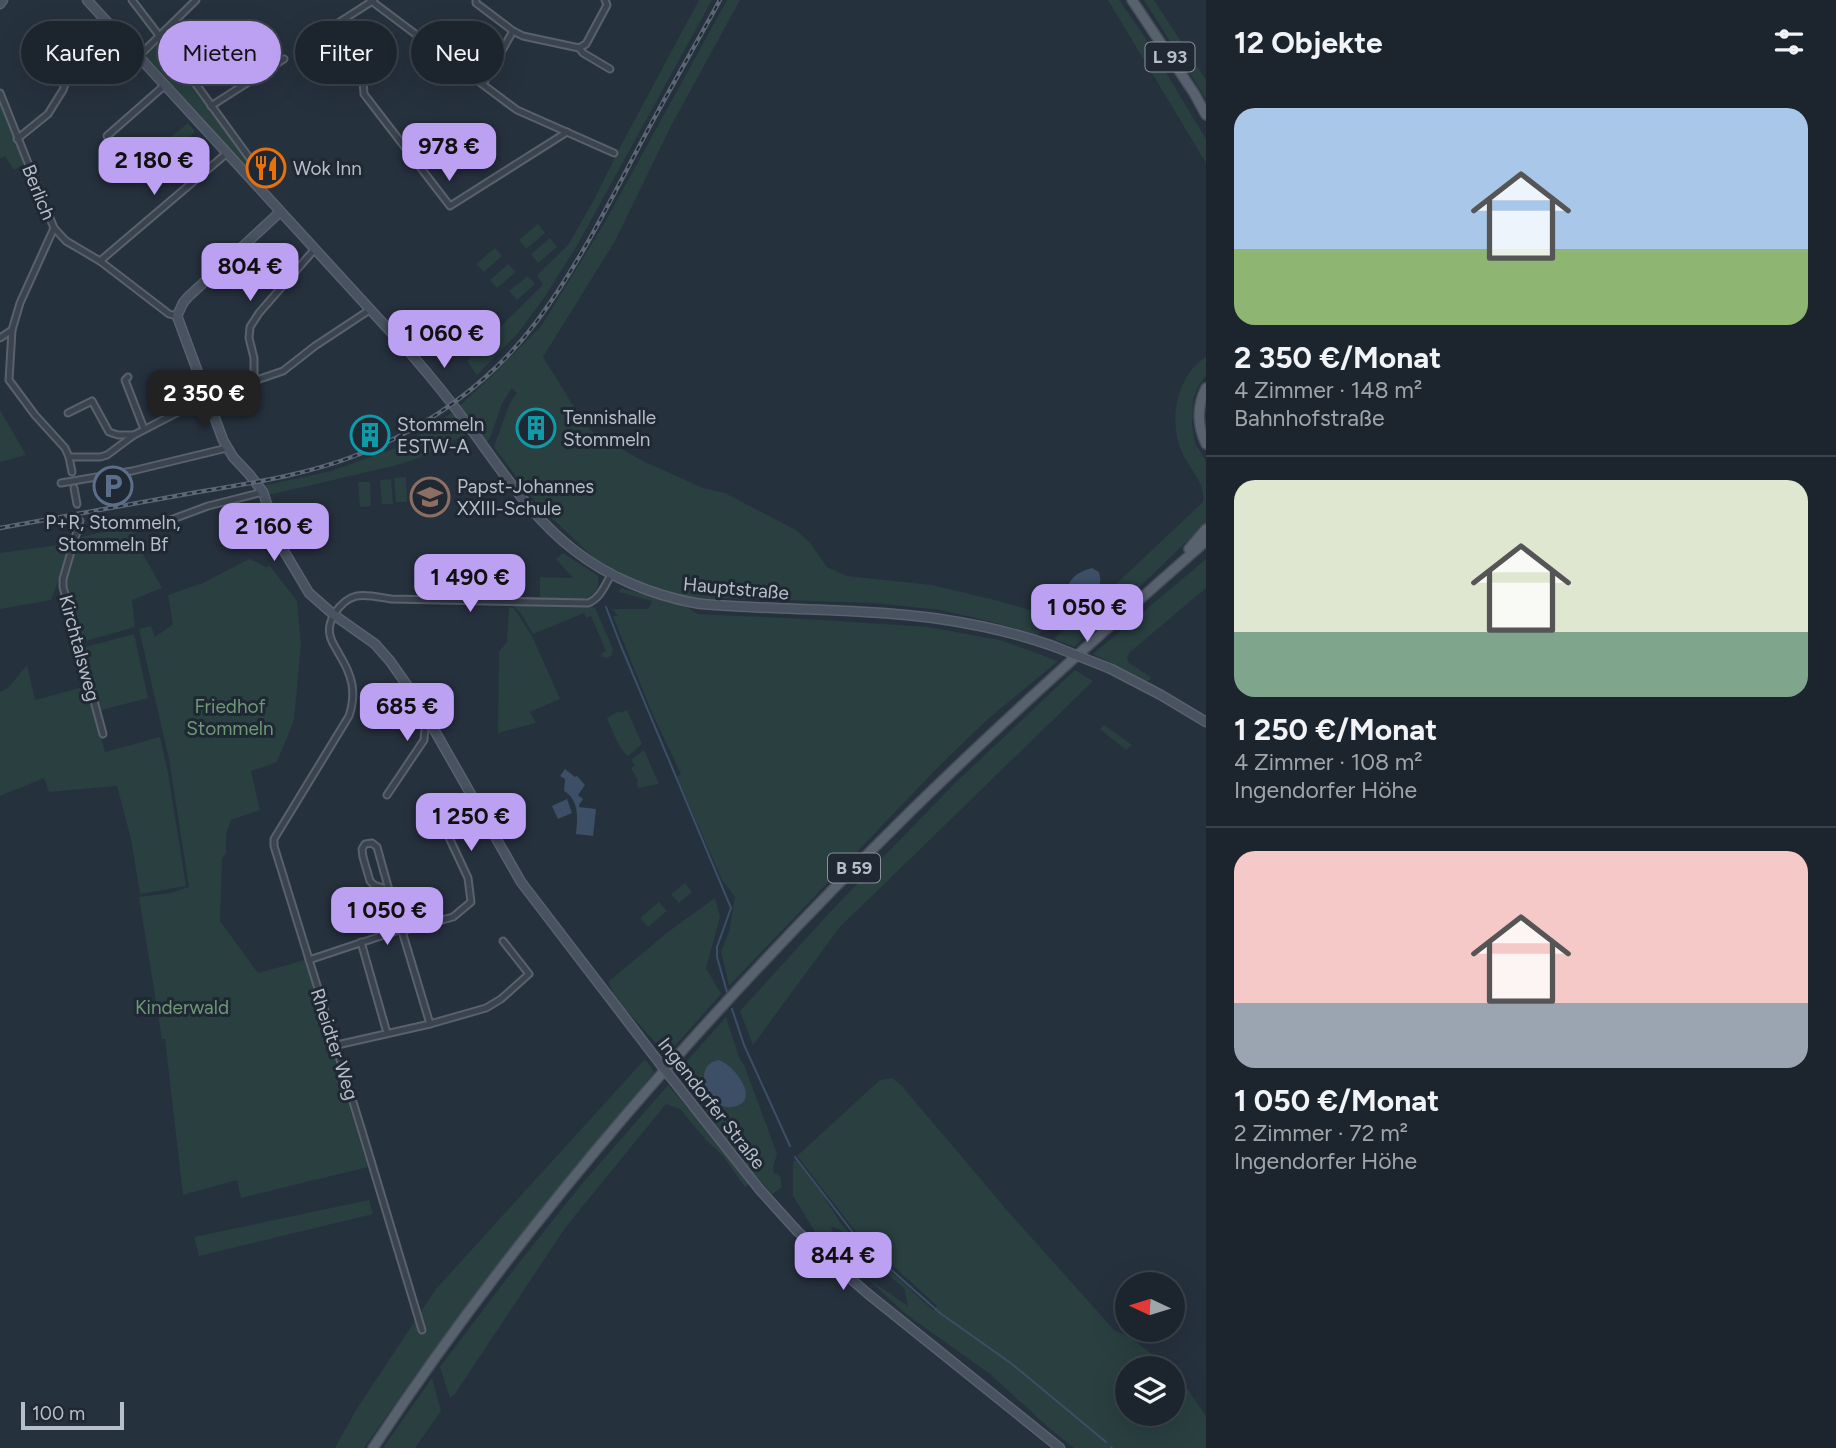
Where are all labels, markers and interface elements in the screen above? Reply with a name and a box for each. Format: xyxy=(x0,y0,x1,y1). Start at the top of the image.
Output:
chip: Kaufen xyxy=(21,21,144,84)
chip: Mieten xyxy=(158,21,281,84)
chip: Filter xyxy=(295,21,397,84)
chip: Neu xyxy=(411,21,504,84)
icon: filters xyxy=(1770,23,1808,61)
text: 12 Objekte xyxy=(1234,24,1383,61)
road number: L 93 xyxy=(1146,42,1194,72)
pin: 978 € xyxy=(400,124,498,183)
text: 978 € xyxy=(418,132,480,160)
pin: 2 180 € xyxy=(89,138,219,197)
text: 2 180 € xyxy=(115,146,193,174)
restaurant icon: Wok Inn xyxy=(245,147,287,189)
icon: home xyxy=(1458,153,1584,279)
place label: Wok Inn xyxy=(293,157,362,180)
street label: Berlich xyxy=(17,161,60,223)
pin: 804 € xyxy=(201,244,299,303)
text: 804 € xyxy=(218,252,283,280)
pin: 1 060 € xyxy=(379,310,509,370)
text: 1 060 € xyxy=(404,319,484,347)
text: 2 350 €/Monat xyxy=(1234,339,1441,376)
pin: 2 350 € xyxy=(139,370,269,430)
text: 4 Zimmer · 148 m² xyxy=(1234,376,1422,404)
text: 2 350 € xyxy=(163,379,245,407)
text: Bahnhofstraße xyxy=(1234,404,1385,432)
place label: Tennishalle Stommeln xyxy=(563,406,656,451)
building icon: Tennishalle Stommeln xyxy=(515,407,557,449)
place label: Stommeln ESTW-A xyxy=(397,413,484,458)
building icon: Stommeln ESTW-A xyxy=(349,414,391,456)
parking icon: P+R, Stommeln, Stommeln Bf xyxy=(92,465,134,507)
place label: Papst-Johannes XXIII-Schule xyxy=(457,475,594,520)
school or university icon: Papst-Johannes XXIII-Schule xyxy=(409,476,451,518)
pin: 2 160 € xyxy=(209,504,339,563)
place label: P+R, Stommeln, Stommeln Bf xyxy=(45,511,181,556)
text: 2 160 € xyxy=(235,512,313,540)
icon: home xyxy=(1458,525,1584,651)
pin: 1 490 € xyxy=(405,554,535,614)
text: 1 490 € xyxy=(430,563,510,591)
street label: Hauptstraße xyxy=(682,572,790,605)
pin: 1 050 € xyxy=(1022,584,1152,644)
street label: Kirchtalsweg xyxy=(54,592,105,704)
text: 1 050 € xyxy=(1047,593,1127,621)
pin: 685 € xyxy=(358,684,456,743)
text: 685 € xyxy=(376,692,438,720)
park label: Friedhof Stommeln xyxy=(186,695,274,740)
text: 1 250 €/Monat xyxy=(1234,711,1437,748)
text: 4 Zimmer · 108 m² xyxy=(1234,748,1423,776)
text: Ingendorfer Höhe xyxy=(1234,776,1417,804)
pin: 1 250 € xyxy=(406,794,536,853)
text: 1 250 € xyxy=(432,802,510,830)
road number: B 59 xyxy=(828,854,880,882)
pin: 1 050 € xyxy=(322,888,452,947)
text: 1 050 € xyxy=(347,896,427,924)
icon: home xyxy=(1458,896,1584,1022)
street label: Rheidter Weg xyxy=(306,985,363,1103)
park label: Kinderwald xyxy=(135,996,229,1019)
street label: Ingendorfer Straße xyxy=(653,1033,770,1174)
text: 1 050 €/Monat xyxy=(1234,1082,1439,1119)
text: 2 Zimmer · 72 m² xyxy=(1234,1119,1408,1147)
text: Ingendorfer Höhe xyxy=(1234,1147,1417,1175)
pin: 844 € xyxy=(794,1232,892,1292)
text: 844 € xyxy=(811,1241,875,1269)
north arrow xyxy=(1115,1272,1185,1342)
map controls xyxy=(1115,1272,1185,1426)
button: layers xyxy=(1115,1356,1185,1426)
scale bar xyxy=(21,1399,124,1431)
text: 100 m xyxy=(32,1402,85,1425)

